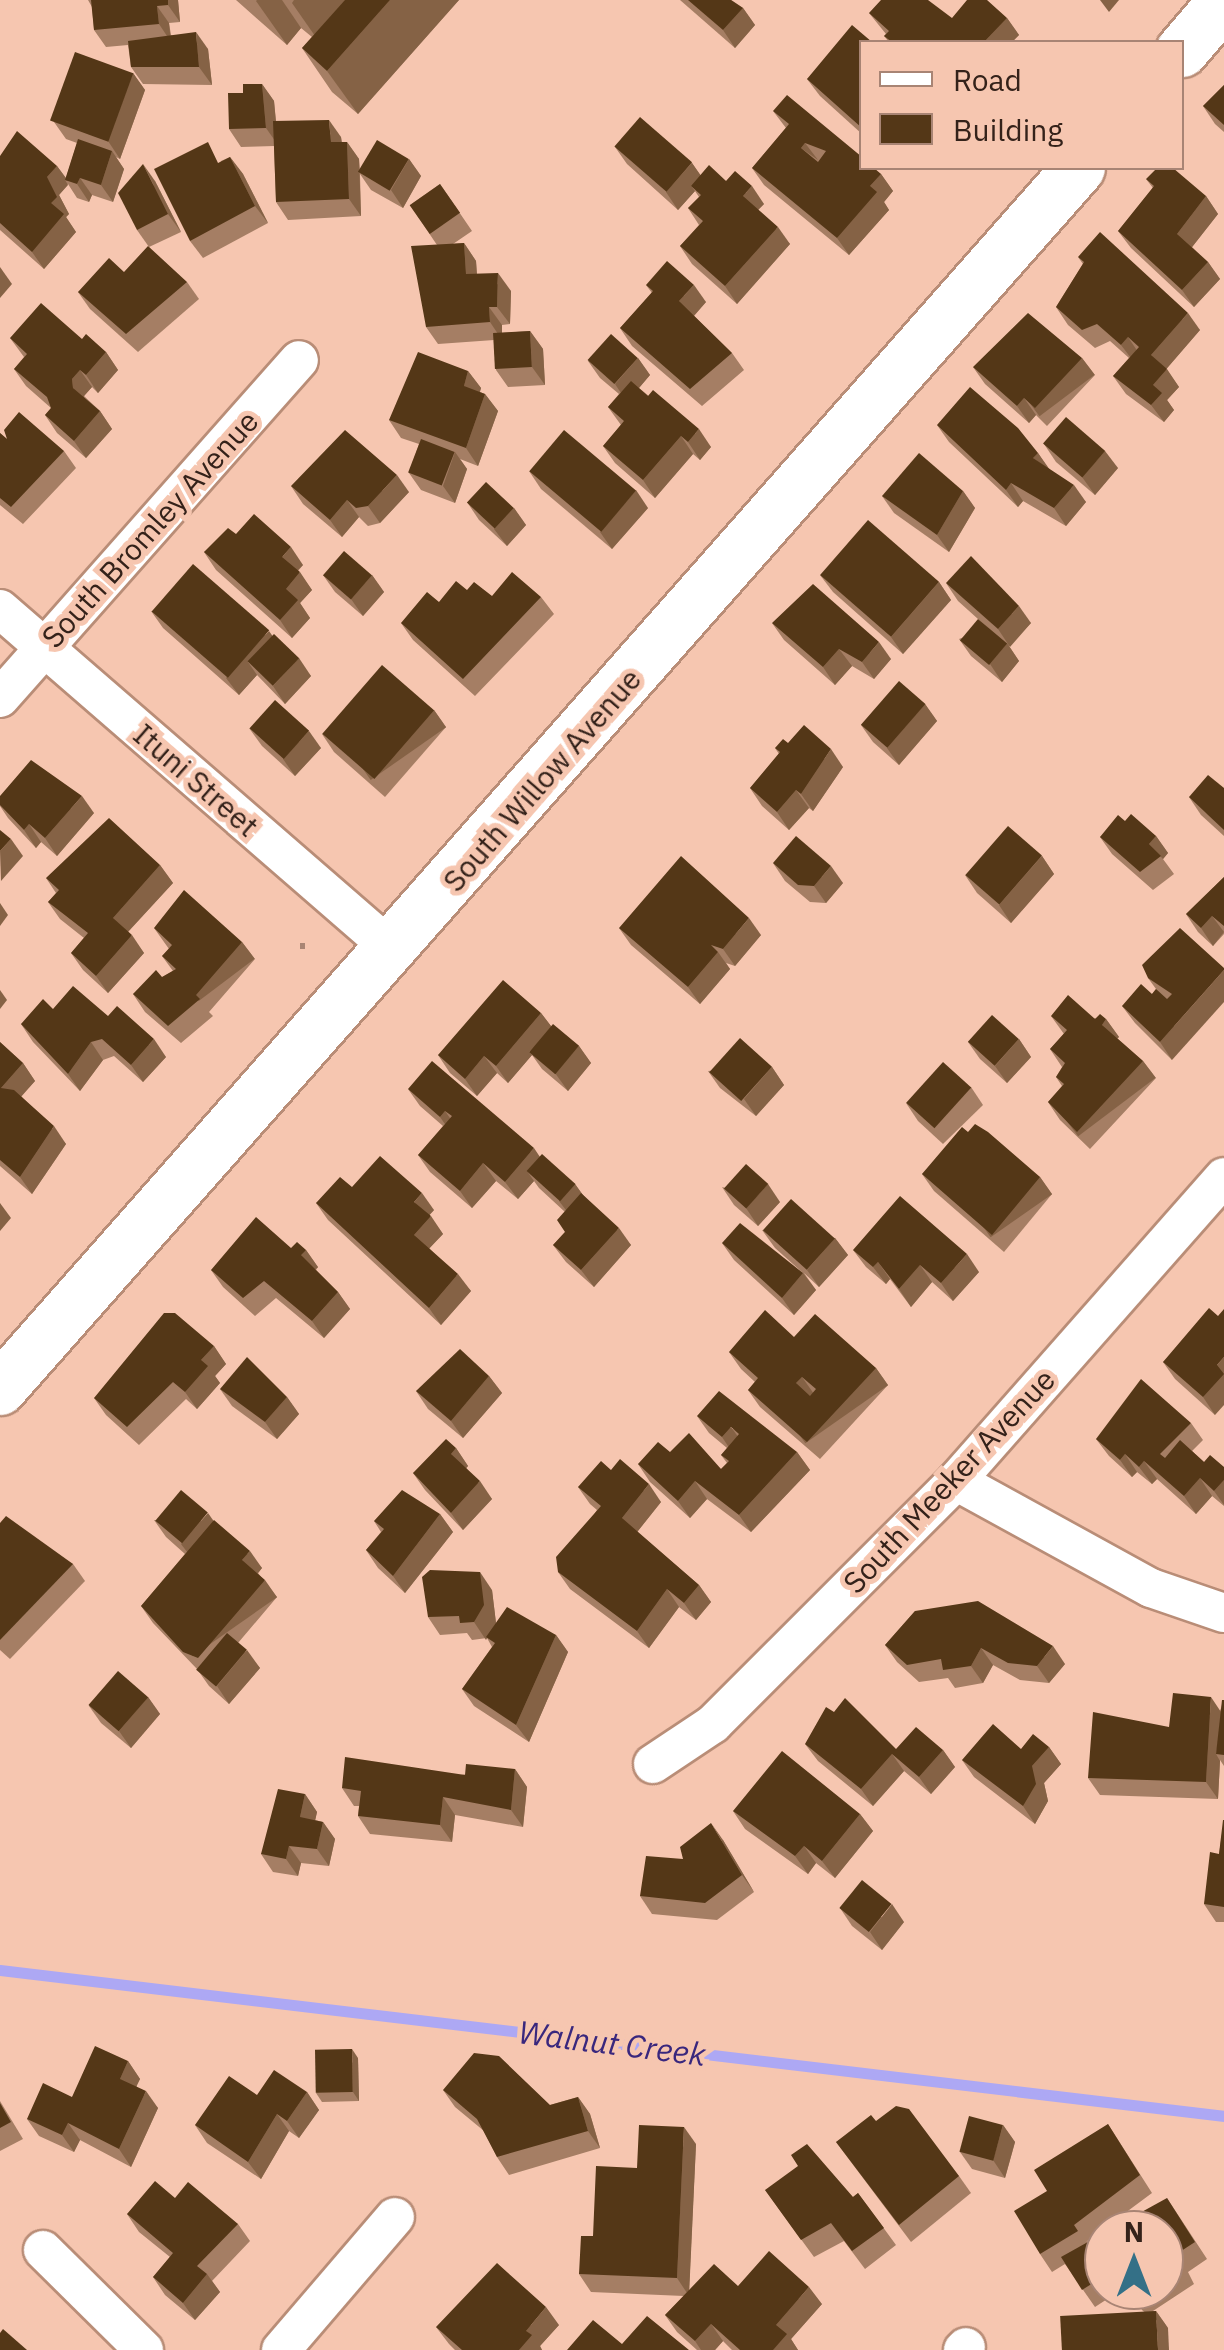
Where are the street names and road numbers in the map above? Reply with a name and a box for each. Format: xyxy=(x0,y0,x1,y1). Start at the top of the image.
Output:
street label: South Bromley Avenue xyxy=(34,403,266,655)
street label: South Willow Avenue xyxy=(435,661,649,899)
street label: Ituni Street xyxy=(126,716,266,844)
street label: South Meeker Avenue xyxy=(836,1361,1062,1601)

